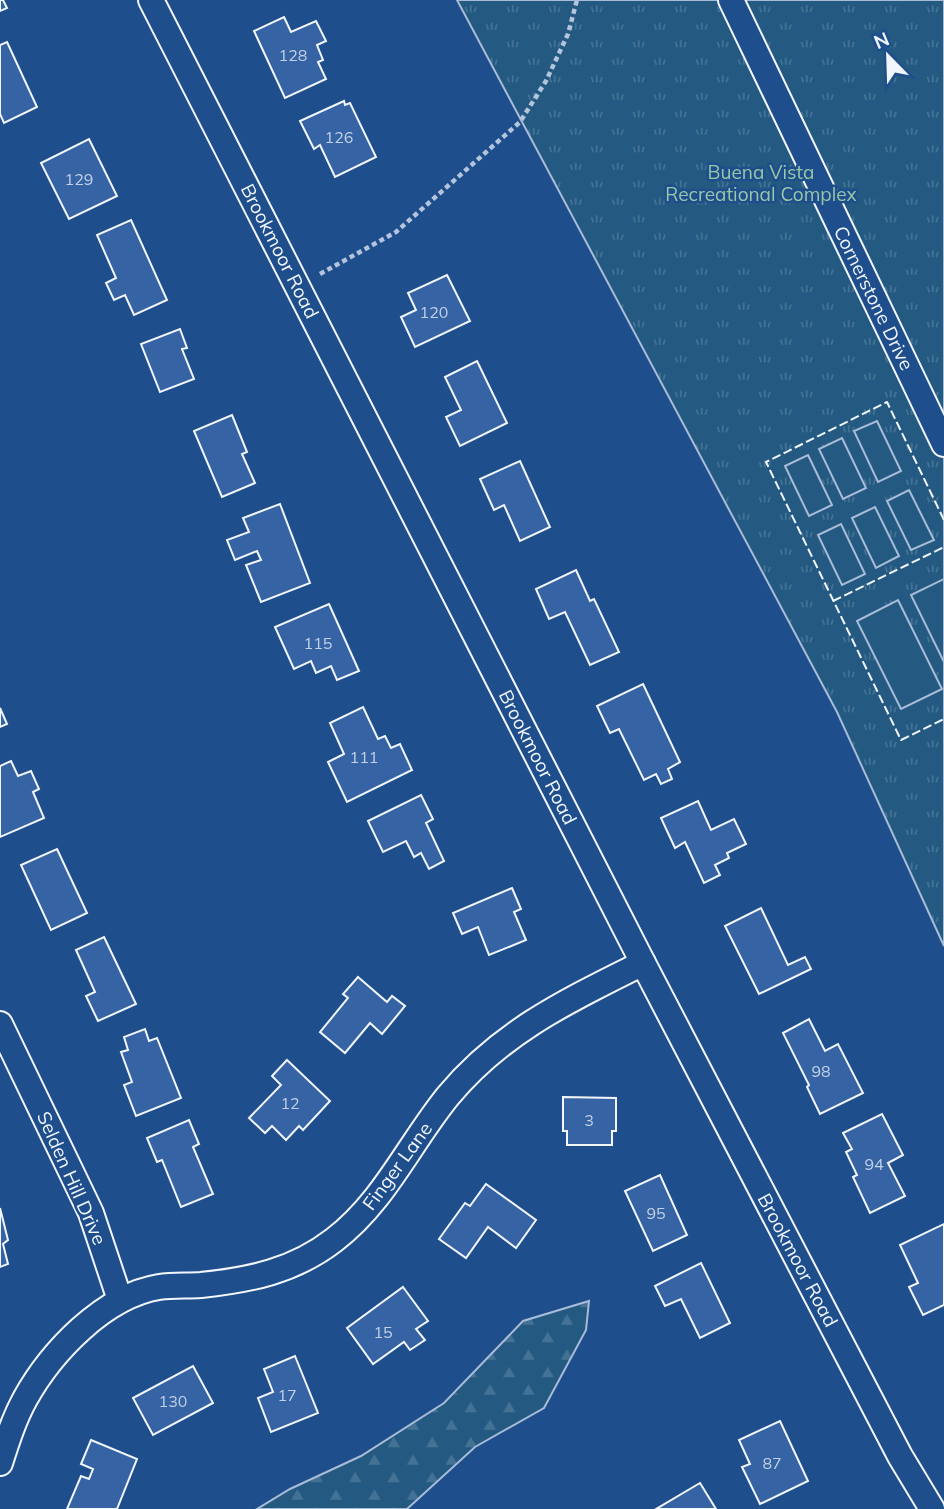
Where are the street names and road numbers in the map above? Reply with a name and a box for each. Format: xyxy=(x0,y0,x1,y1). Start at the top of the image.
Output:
street label: Brookmoor Road xyxy=(236,180,324,322)
street label: Cornerstone Drive xyxy=(829,222,919,374)
street label: Brookmoor Road xyxy=(494,686,582,828)
street label: Selden Hill Drive xyxy=(32,1108,112,1248)
street label: Finger Lane xyxy=(357,1117,437,1215)
street label: Brookmoor Road xyxy=(753,1189,843,1331)

